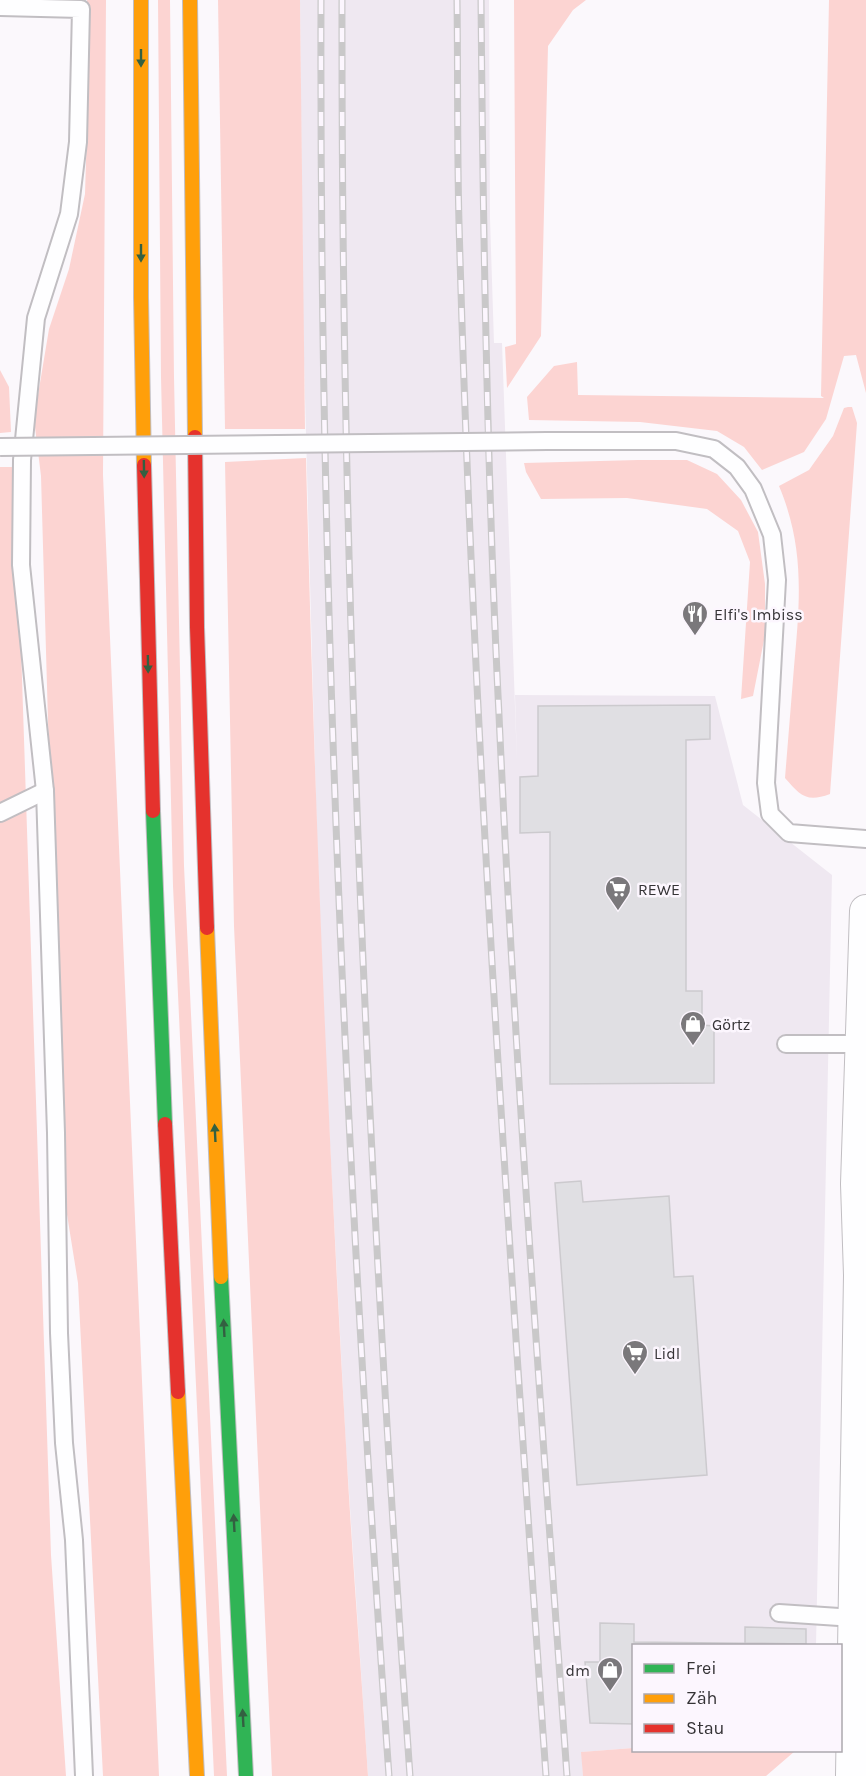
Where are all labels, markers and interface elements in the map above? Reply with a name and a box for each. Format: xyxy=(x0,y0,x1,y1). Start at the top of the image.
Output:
one-way arrow xyxy=(136,49,146,68)
one-way arrow xyxy=(136,244,146,263)
one-way arrow xyxy=(140,460,149,479)
restaurant icon: Elfi's Imbiss xyxy=(680,599,710,637)
place label: Elfi's Imbiss xyxy=(714,605,803,624)
one-way arrow xyxy=(144,655,153,674)
supermarket icon: REWE xyxy=(603,874,633,912)
place label: REWE xyxy=(638,880,680,899)
shop icon: Görtz xyxy=(678,1009,708,1047)
place label: Görtz xyxy=(712,1015,750,1034)
one-way arrow xyxy=(210,1124,219,1143)
one-way arrow xyxy=(220,1319,229,1338)
supermarket icon: Lidl xyxy=(620,1338,650,1376)
place label: Lidl xyxy=(654,1344,680,1363)
one-way arrow xyxy=(229,1513,238,1532)
legend xyxy=(632,1644,842,1752)
shop icon: dm xyxy=(595,1655,625,1693)
text: Frei xyxy=(686,1657,717,1679)
place label: dm xyxy=(566,1661,590,1680)
text: Zäh xyxy=(686,1687,717,1709)
one-way arrow xyxy=(239,1708,248,1727)
text: Stau xyxy=(686,1717,724,1739)

